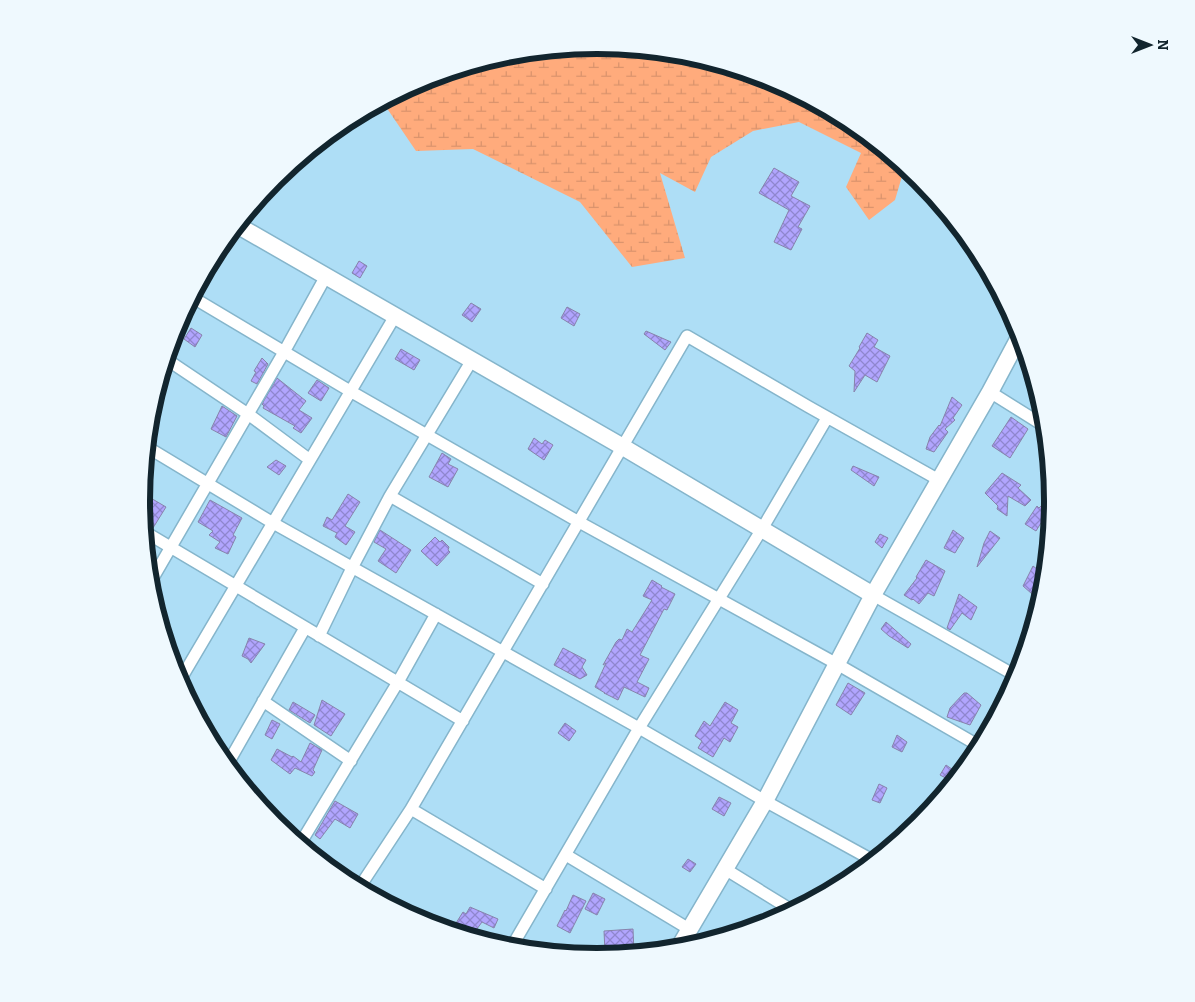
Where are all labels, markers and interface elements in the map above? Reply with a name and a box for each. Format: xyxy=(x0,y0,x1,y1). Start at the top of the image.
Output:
north arrow xyxy=(1125,20,1175,70)
text: N xyxy=(1154,40,1171,51)

